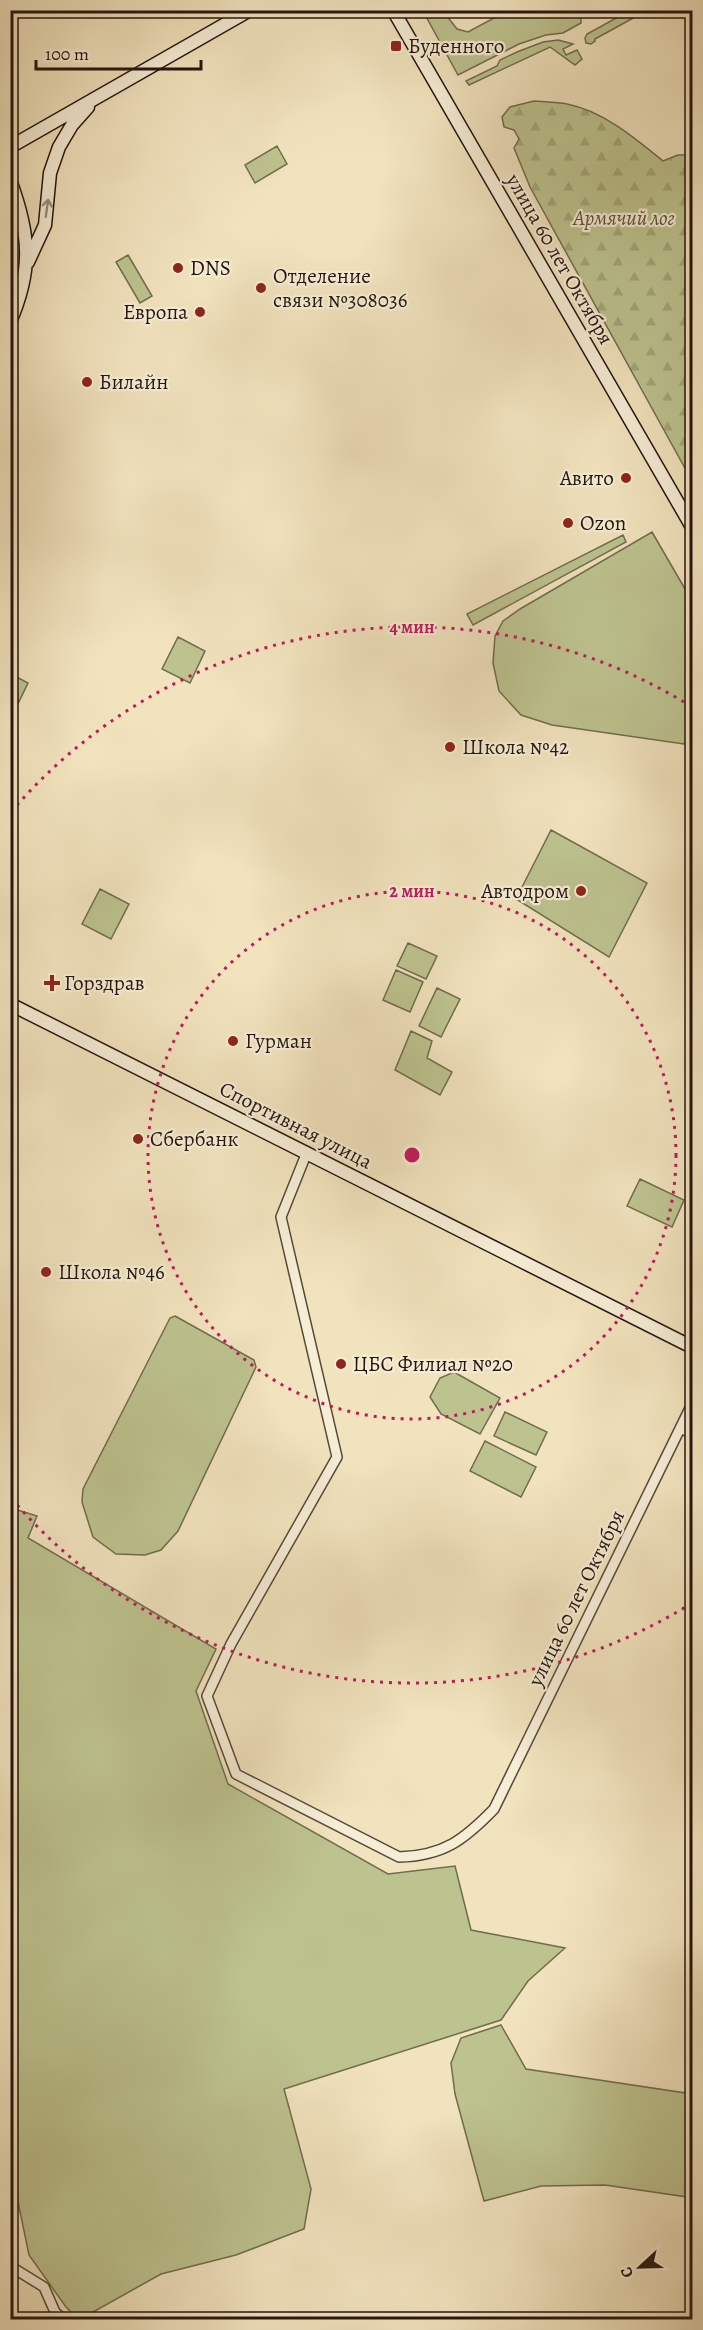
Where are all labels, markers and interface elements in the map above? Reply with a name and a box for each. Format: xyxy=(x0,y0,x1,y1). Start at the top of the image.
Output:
place label: Буденного xyxy=(408,32,504,60)
scale bar xyxy=(36,33,201,71)
marker: Буденного xyxy=(389,39,403,53)
text: 100 m xyxy=(45,42,89,66)
street label: улица 60 лет Октября xyxy=(499,168,620,350)
one-way arrow xyxy=(42,198,53,218)
park label: Армячий лог xyxy=(572,204,675,232)
place label: DNS xyxy=(190,254,231,282)
marker: DNS xyxy=(171,261,185,275)
place label: Отделение связи №308036 xyxy=(273,262,408,314)
marker: Отделение связи №308036 xyxy=(254,281,268,295)
place label: Европа xyxy=(123,298,188,326)
marker: Европа xyxy=(193,305,207,319)
place label: Билайн xyxy=(99,368,168,396)
marker: Билайн xyxy=(80,375,94,389)
place label: Авито xyxy=(559,464,614,492)
marker: Авито xyxy=(619,471,633,485)
place label: Ozon xyxy=(580,509,626,537)
marker: Ozon xyxy=(561,516,575,530)
text: 4 мин xyxy=(389,615,435,639)
place label: Школа №42 xyxy=(462,733,569,761)
marker: Школа №42 xyxy=(443,740,457,754)
place label: Автодром xyxy=(480,877,569,905)
text: 2 мин xyxy=(389,879,435,903)
marker: Автодром xyxy=(574,884,588,898)
place label: Горздрав xyxy=(64,969,145,997)
marker: Горздрав xyxy=(45,976,59,990)
place label: Гурман xyxy=(245,1027,312,1055)
marker: Гурман xyxy=(226,1034,240,1048)
street label: Спортивная улица xyxy=(215,1074,377,1176)
place label: Сбербанк xyxy=(150,1125,238,1153)
marker: Сбербанк xyxy=(131,1132,145,1146)
centre of rings xyxy=(402,1145,422,1165)
place label: Школа №46 xyxy=(58,1258,165,1286)
marker: Школа №46 xyxy=(39,1265,53,1279)
place label: ЦБС Филиал №20 xyxy=(353,1350,513,1378)
marker: ЦБС Филиал №20 xyxy=(334,1357,348,1371)
street label: улица 60 лет Октября xyxy=(521,1505,631,1692)
north arrow xyxy=(610,2237,670,2297)
text: С xyxy=(615,2263,639,2281)

